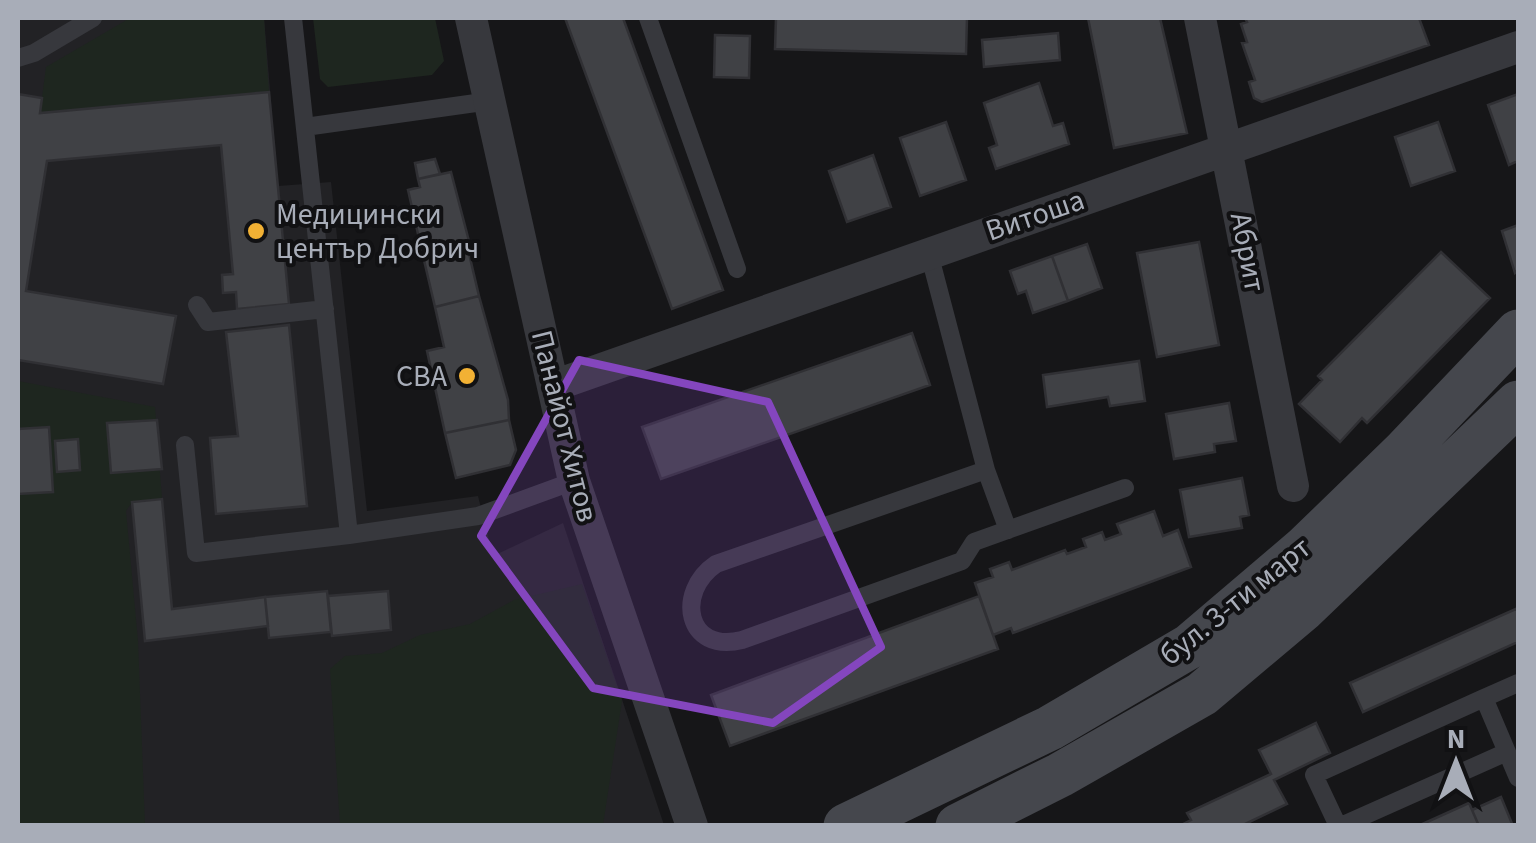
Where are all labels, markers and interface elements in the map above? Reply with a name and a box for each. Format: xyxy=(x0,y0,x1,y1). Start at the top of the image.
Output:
street label: Витоша xyxy=(980,179,1090,252)
place label: Медицински център Добрич xyxy=(276,193,479,270)
street label: Абрит xyxy=(1219,209,1276,296)
marker: Медицински център Добрич xyxy=(245,220,267,242)
street label: Панайот Хитов xyxy=(520,326,609,526)
place label: CBA xyxy=(396,355,448,398)
marker: CBA xyxy=(456,365,478,387)
street label: бул. 3-ти март xyxy=(1150,527,1320,676)
north arrow xyxy=(1406,713,1506,813)
text: N xyxy=(1447,719,1465,759)

